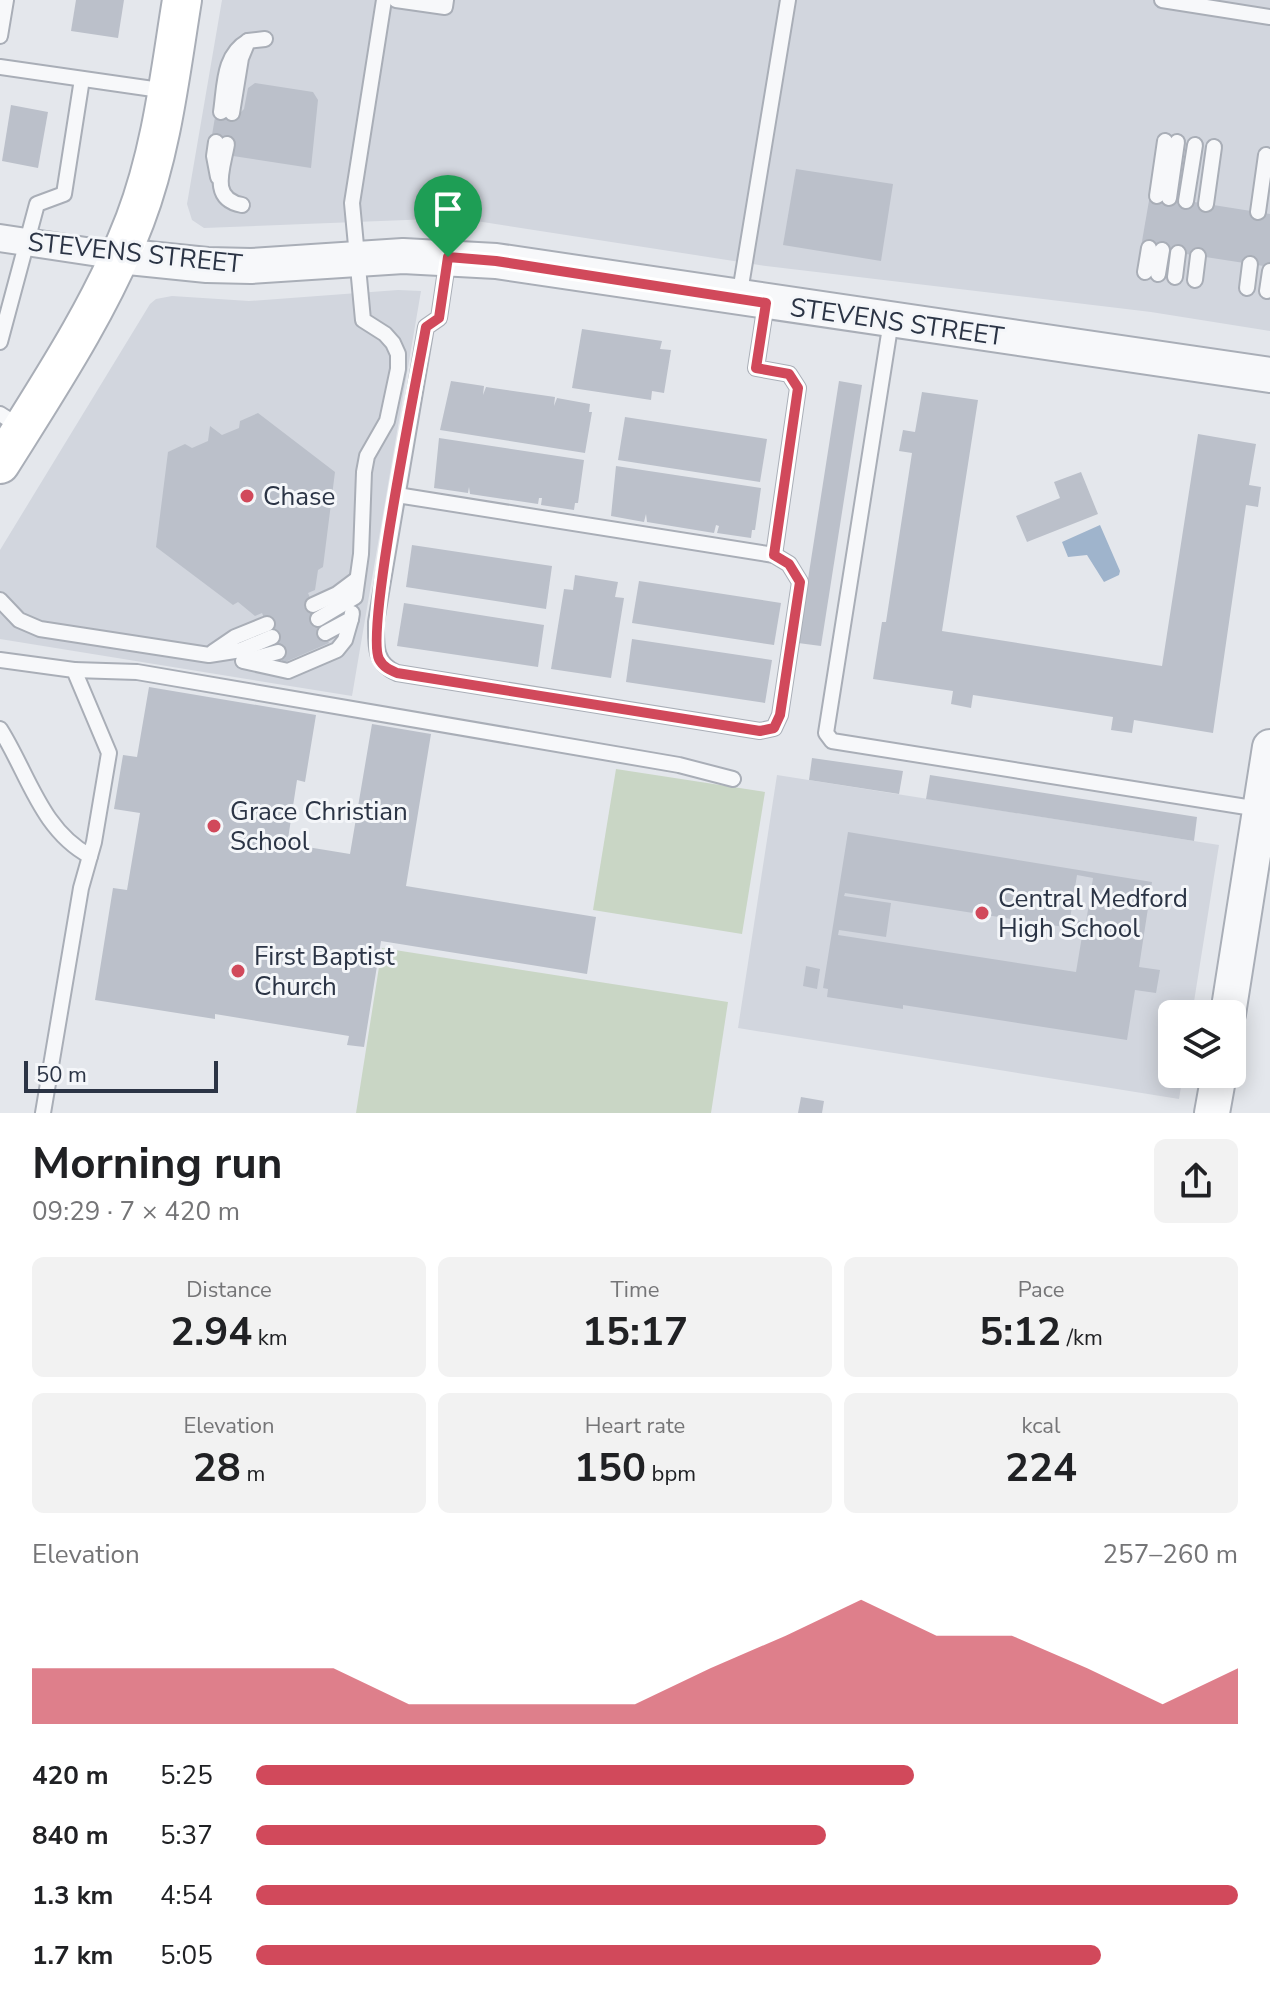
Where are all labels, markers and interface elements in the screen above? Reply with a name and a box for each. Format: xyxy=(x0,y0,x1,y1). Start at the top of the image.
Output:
pin xyxy=(414,175,482,257)
icon: arrive xyxy=(426,187,470,231)
street label: STEVENS STREET xyxy=(26,224,244,282)
street label: STEVENS STREET xyxy=(788,290,1006,354)
place label: Chase xyxy=(263,479,335,514)
marker: Chase xyxy=(238,487,256,505)
place label: Grace Christian School xyxy=(230,794,408,859)
marker: Grace Christian School xyxy=(205,817,223,835)
place label: Central Medford High School xyxy=(998,881,1188,946)
marker: Central Medford High School xyxy=(973,904,991,922)
place label: First Baptist Church xyxy=(254,939,396,1004)
marker: First Baptist Church xyxy=(229,962,247,980)
map controls xyxy=(1158,1000,1246,1088)
button: layers xyxy=(1158,1000,1246,1088)
scale bar xyxy=(24,1057,218,1093)
text: 50 m xyxy=(36,1060,87,1090)
text: Morning run xyxy=(32,1134,282,1194)
button: share xyxy=(1154,1139,1238,1223)
text: 09:29 · 7 × 420 m xyxy=(32,1194,240,1229)
text: Distance xyxy=(186,1275,272,1305)
text: Time xyxy=(611,1275,659,1305)
text: Pace xyxy=(1018,1275,1064,1305)
text: 2.94 xyxy=(170,1305,252,1359)
text: 15:17 xyxy=(582,1305,688,1359)
text: 5:12 xyxy=(979,1305,1061,1359)
text: km xyxy=(252,1323,288,1353)
text: /km xyxy=(1061,1323,1103,1353)
text: Elevation xyxy=(183,1411,275,1441)
text: Heart rate xyxy=(585,1411,685,1441)
text: kcal xyxy=(1022,1411,1061,1441)
text: 28 xyxy=(193,1441,241,1495)
text: 150 xyxy=(574,1441,646,1495)
text: 224 xyxy=(1005,1441,1077,1495)
text: m xyxy=(241,1459,265,1489)
text: bpm xyxy=(646,1459,696,1489)
text: Elevation xyxy=(32,1537,140,1572)
text: 257–260 m xyxy=(1102,1537,1238,1572)
text: 420 m xyxy=(32,1758,109,1793)
text: 5:25 xyxy=(160,1758,213,1793)
text: 840 m xyxy=(32,1818,109,1853)
text: 5:37 xyxy=(160,1818,213,1853)
text: 1.3 km xyxy=(32,1878,113,1913)
text: 4:54 xyxy=(160,1878,213,1913)
text: 1.7 km xyxy=(32,1938,113,1973)
text: 5:05 xyxy=(160,1938,213,1973)

